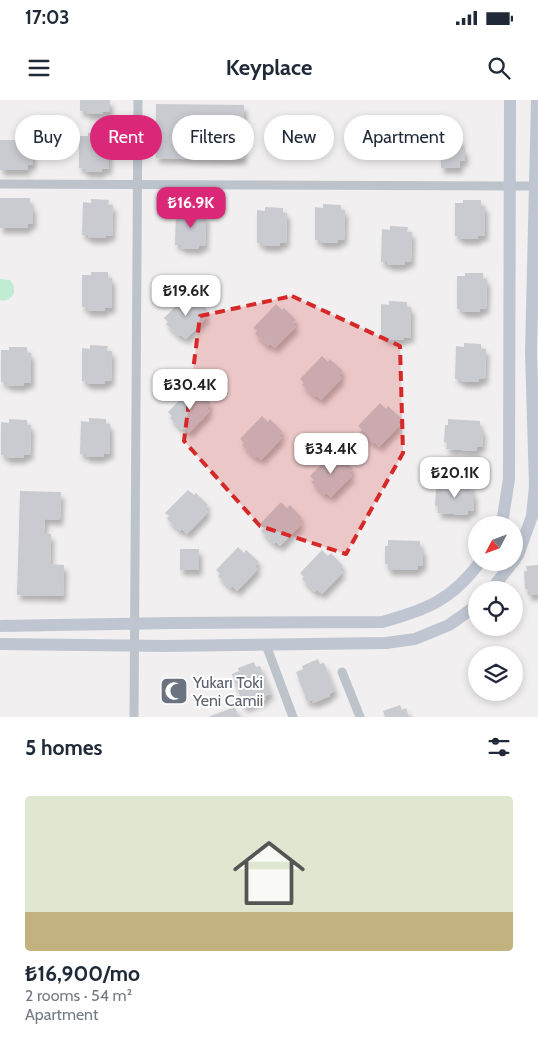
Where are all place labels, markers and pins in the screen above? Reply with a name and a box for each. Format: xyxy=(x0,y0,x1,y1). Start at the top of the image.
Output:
pin: ₺16.9K xyxy=(150,186,232,229)
pin: ₺19.6K xyxy=(145,274,227,317)
pin: ₺30.4K xyxy=(149,368,231,411)
pin: ₺34.4K xyxy=(290,432,372,475)
pin: ₺20.1K xyxy=(414,456,496,499)
place label: Yukarı Toki Yeni Camii xyxy=(192,673,263,710)
mosque icon: Yukarı Toki Yeni Camii xyxy=(159,676,189,706)

